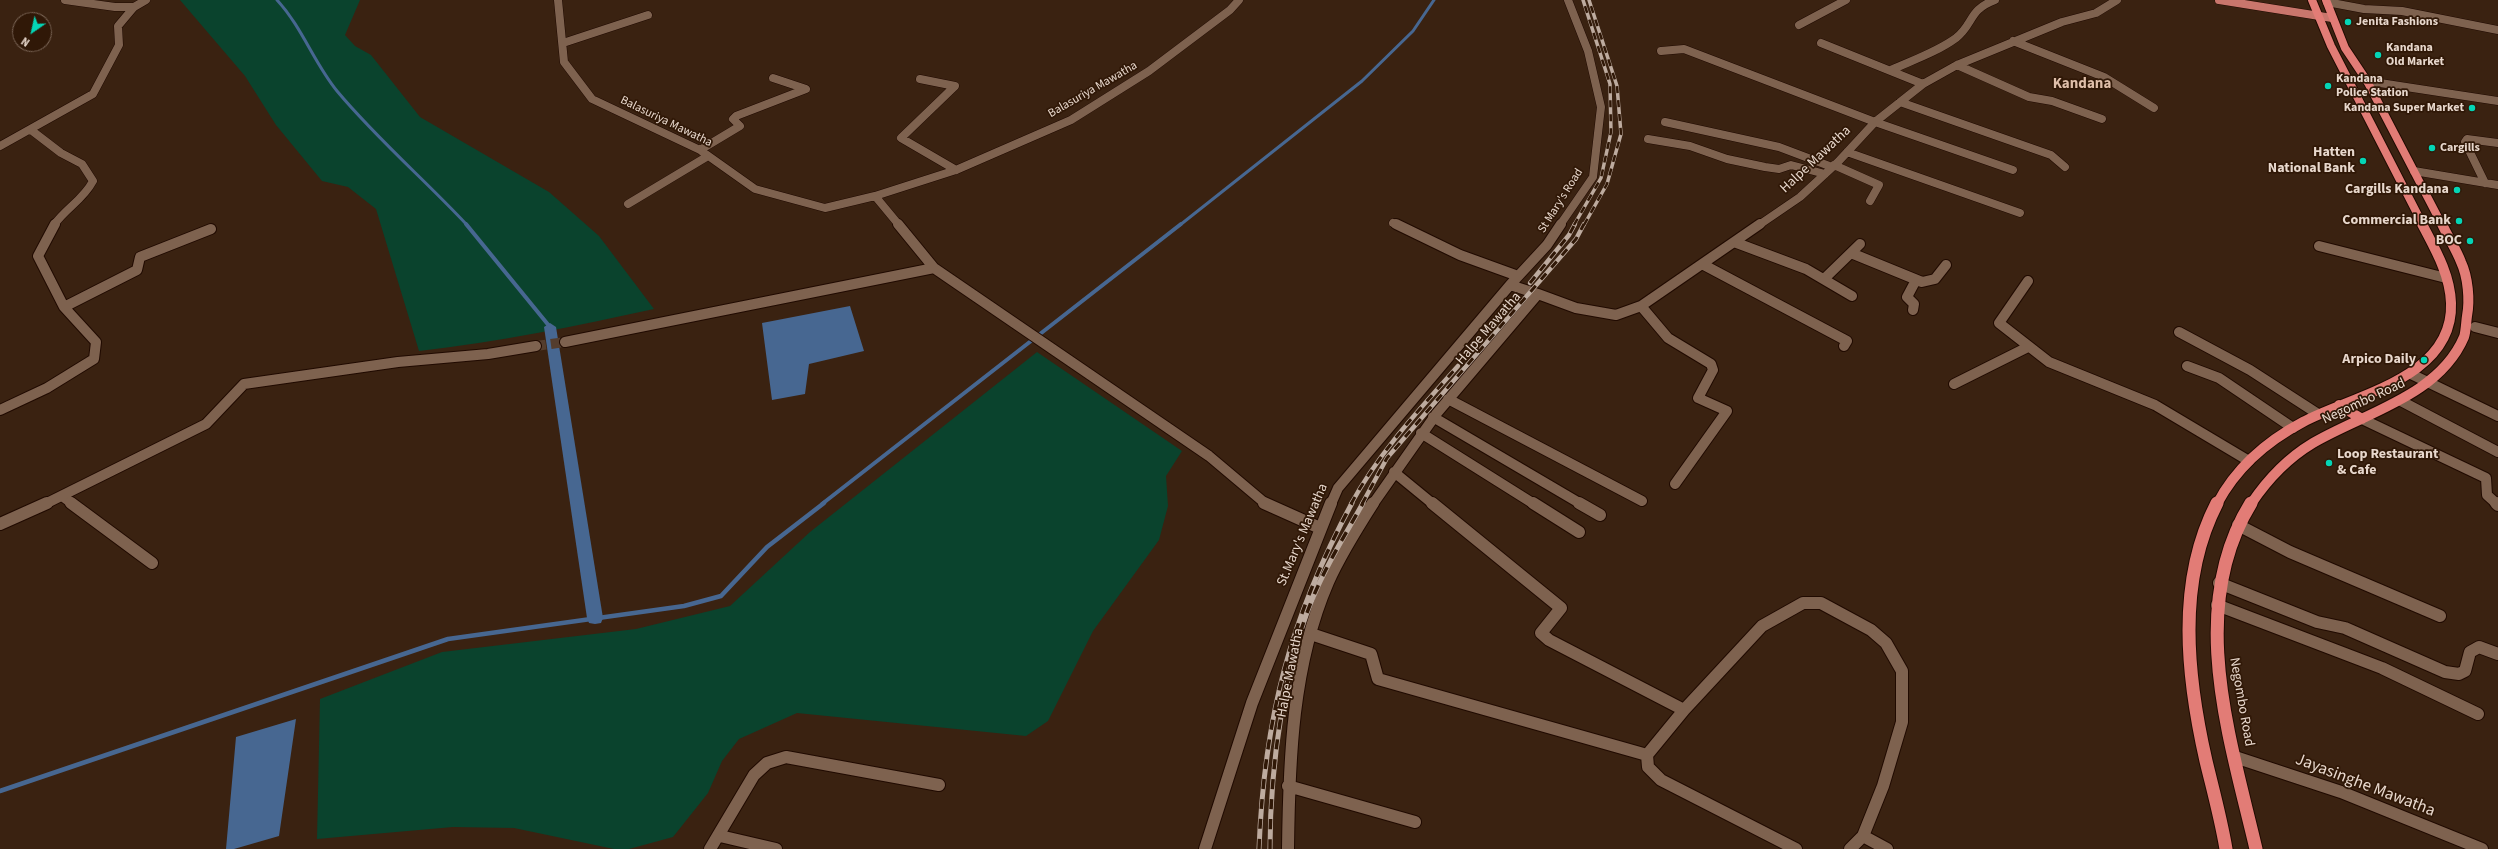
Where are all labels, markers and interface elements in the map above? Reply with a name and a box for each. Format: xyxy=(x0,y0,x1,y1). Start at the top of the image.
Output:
north arrow xyxy=(12,12,52,52)
place label: Jenita Fashions xyxy=(2356,15,2438,29)
marker: Jenita Fashions xyxy=(2343,17,2353,27)
text: N xyxy=(18,33,33,50)
place label: Kandana Old Market xyxy=(2386,41,2444,69)
marker: Kandana Old Market xyxy=(2373,50,2383,60)
street label: Balasuriya Mawatha xyxy=(1046,59,1140,121)
place label: Kandana Police Station xyxy=(2336,72,2408,100)
district label: Kandana xyxy=(2053,76,2111,94)
marker: Kandana Police Station xyxy=(2323,81,2333,91)
street label: Balasuriya Mawatha xyxy=(618,94,714,150)
place label: Kandana Super Market xyxy=(2344,101,2464,115)
marker: Kandana Super Market xyxy=(2467,103,2477,113)
street label: Halpe Mawatha xyxy=(1777,123,1855,197)
place label: Cargills xyxy=(2440,141,2480,155)
marker: Cargills xyxy=(2427,143,2437,153)
place label: Hatten National Bank xyxy=(2268,145,2355,178)
marker: Hatten National Bank xyxy=(2358,156,2368,166)
street label: St Mary's Road xyxy=(1535,166,1587,236)
place label: Cargills Kandana xyxy=(2345,182,2449,198)
marker: Cargills Kandana xyxy=(2452,185,2462,195)
place label: Commercial Bank xyxy=(2342,213,2451,229)
marker: Commercial Bank xyxy=(2454,216,2464,226)
place label: BOC xyxy=(2436,233,2462,249)
marker: BOC xyxy=(2465,236,2475,246)
street label: Halpe Mawatha xyxy=(1453,289,1525,369)
place label: Arpico Daily xyxy=(2342,352,2416,368)
marker: Arpico Daily xyxy=(2419,355,2429,365)
street label: Negombo Road xyxy=(2320,375,2408,429)
place label: Loop Restaurant & Cafe xyxy=(2337,447,2438,480)
marker: Loop Restaurant & Cafe xyxy=(2324,458,2334,468)
street label: St.Mary's Mawatha xyxy=(1274,481,1332,589)
street label: Halpe Mawatha xyxy=(1274,627,1308,719)
street label: Negombo Road xyxy=(2225,656,2257,748)
street label: Jayasinghe Mawatha xyxy=(2292,750,2438,822)

